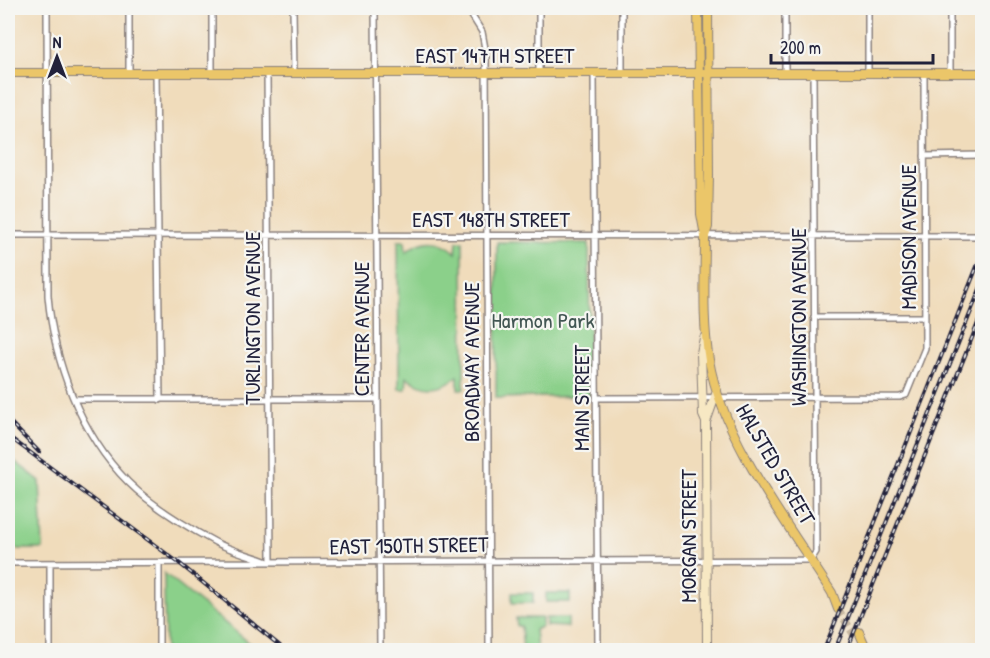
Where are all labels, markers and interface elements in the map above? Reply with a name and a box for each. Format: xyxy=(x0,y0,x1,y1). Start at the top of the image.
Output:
north arrow xyxy=(27,27,87,87)
scale bar xyxy=(771,27,933,65)
text: N xyxy=(53,31,62,53)
text: 200 m xyxy=(780,35,821,60)
street label: EAST 147TH STREET xyxy=(416,40,575,70)
street label: MADISON AVENUE xyxy=(893,164,923,309)
street label: EAST 148TH STREET xyxy=(412,204,570,234)
street label: WASHINGTON AVENUE xyxy=(783,228,813,406)
street label: TURLINGTON AVENUE xyxy=(237,231,267,405)
street label: CENTER AVENUE xyxy=(346,261,376,396)
street label: BROADWAY AVENUE xyxy=(456,282,486,442)
park label: Harmon Park xyxy=(491,305,595,335)
street label: MAIN STREET xyxy=(566,344,596,451)
street label: HALSTED STREET xyxy=(729,398,823,531)
street label: MORGAN STREET xyxy=(673,469,703,603)
street label: EAST 150TH STREET xyxy=(329,529,489,561)

